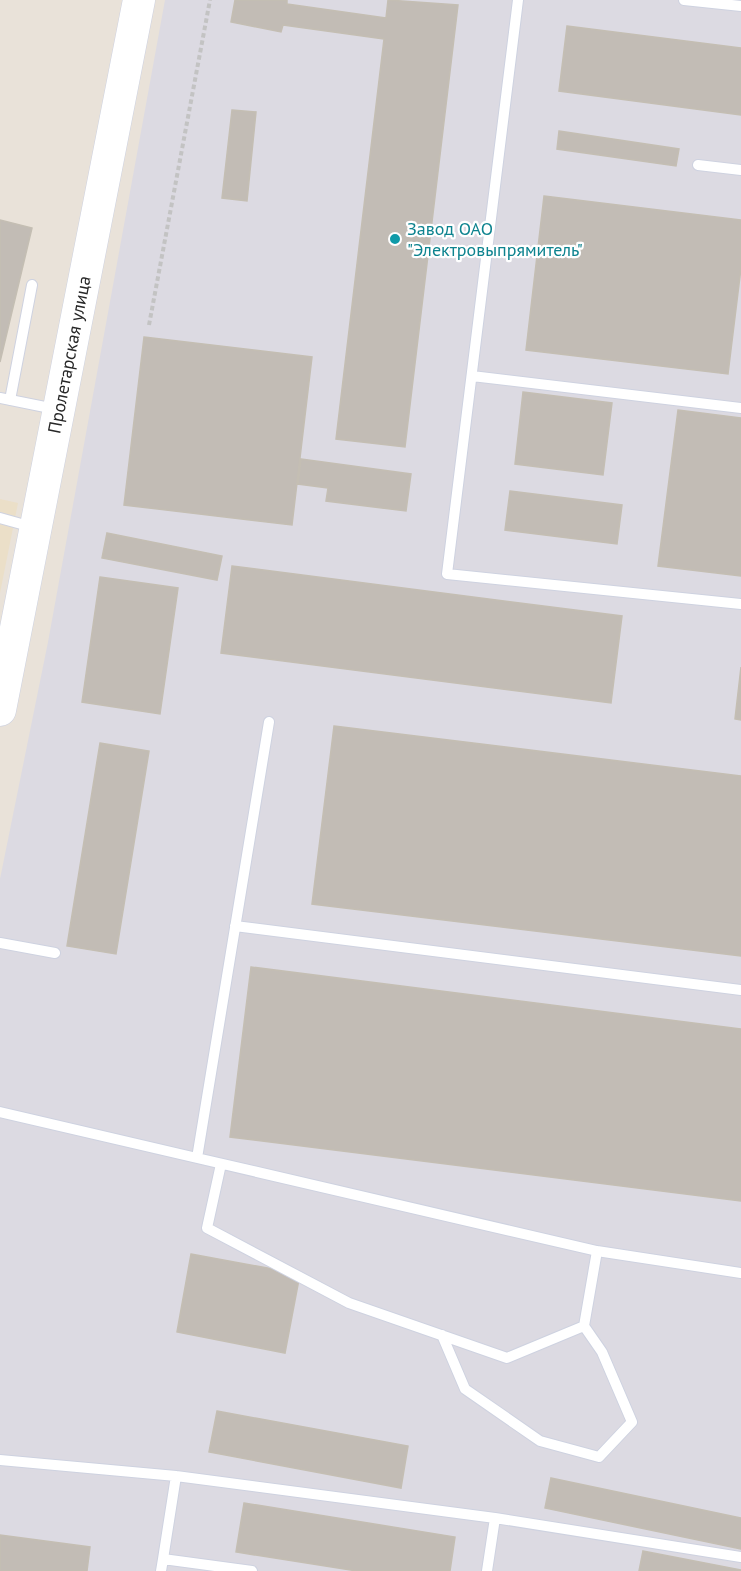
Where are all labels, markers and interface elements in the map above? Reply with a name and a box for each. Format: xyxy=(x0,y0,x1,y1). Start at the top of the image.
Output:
place label: Завод ОАО "Электровыпрямитель" xyxy=(407,217,583,261)
marker: Завод ОАО "Электровыпрямитель" xyxy=(388,232,402,246)
street label: Пролетарская улица xyxy=(42,274,96,435)

